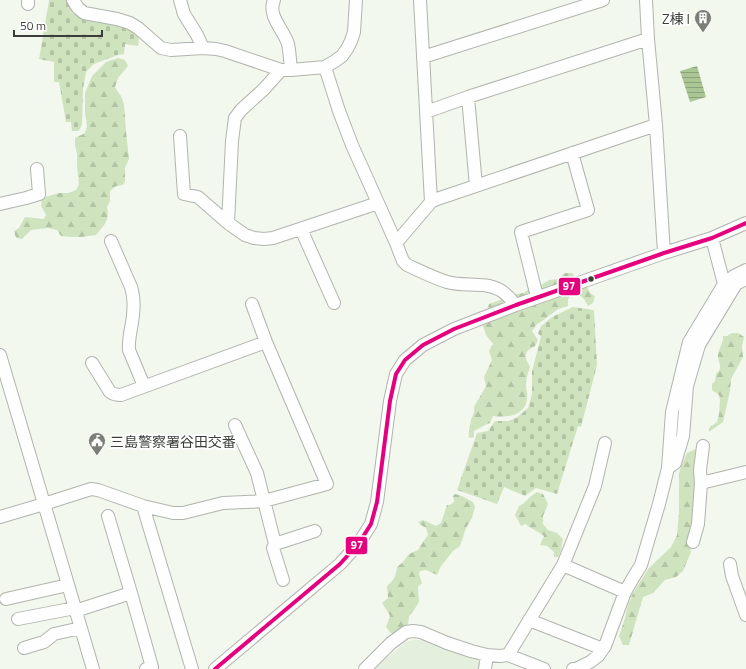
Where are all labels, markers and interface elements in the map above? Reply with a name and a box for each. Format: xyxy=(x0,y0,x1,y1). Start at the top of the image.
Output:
place label: Z棟 I xyxy=(662,8,690,29)
building icon: Z棟 I xyxy=(693,8,713,33)
scale bar xyxy=(14,12,102,38)
text: 50 m xyxy=(20,16,46,35)
unlabelled marker xyxy=(586,274,596,284)
line badge: 97 xyxy=(558,277,581,296)
text: 97 xyxy=(563,278,575,294)
public building icon: 三島警察署谷田交番 xyxy=(87,431,107,456)
place label: 三島警察署谷田交番 xyxy=(110,431,236,452)
line badge: 97 xyxy=(345,536,368,555)
text: 97 xyxy=(351,537,363,553)

